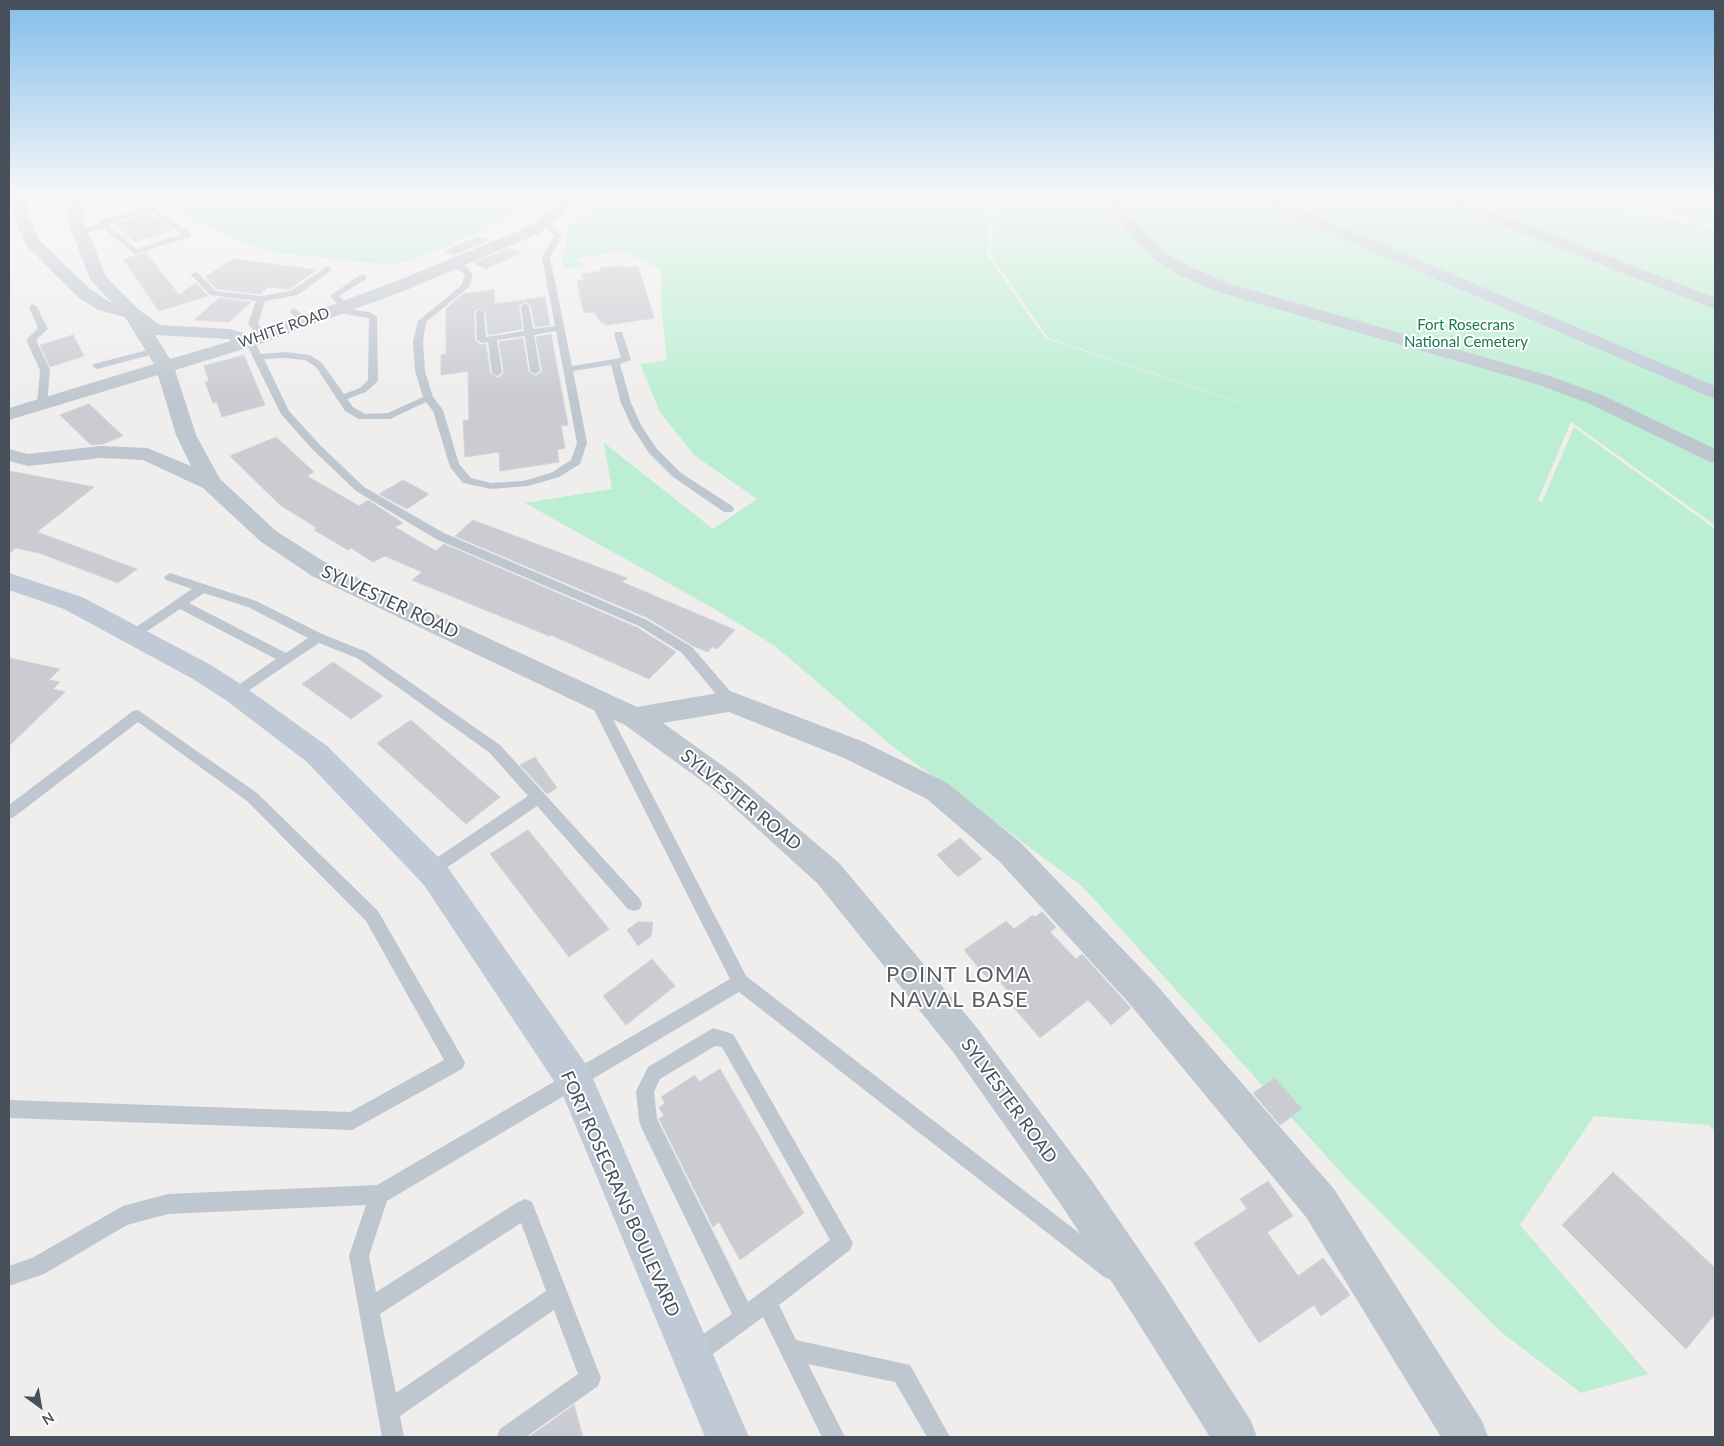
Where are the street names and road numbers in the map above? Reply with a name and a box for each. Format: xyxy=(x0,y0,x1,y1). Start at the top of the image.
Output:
street label: WHITE ROAD xyxy=(236,304,332,352)
street label: SYLVESTER ROAD xyxy=(318,561,462,643)
street label: SYLVESTER ROAD xyxy=(676,745,806,855)
street label: SYLVESTER ROAD xyxy=(957,1034,1061,1168)
street label: FORT ROSECRANS BOULEVARD xyxy=(556,1068,684,1320)

